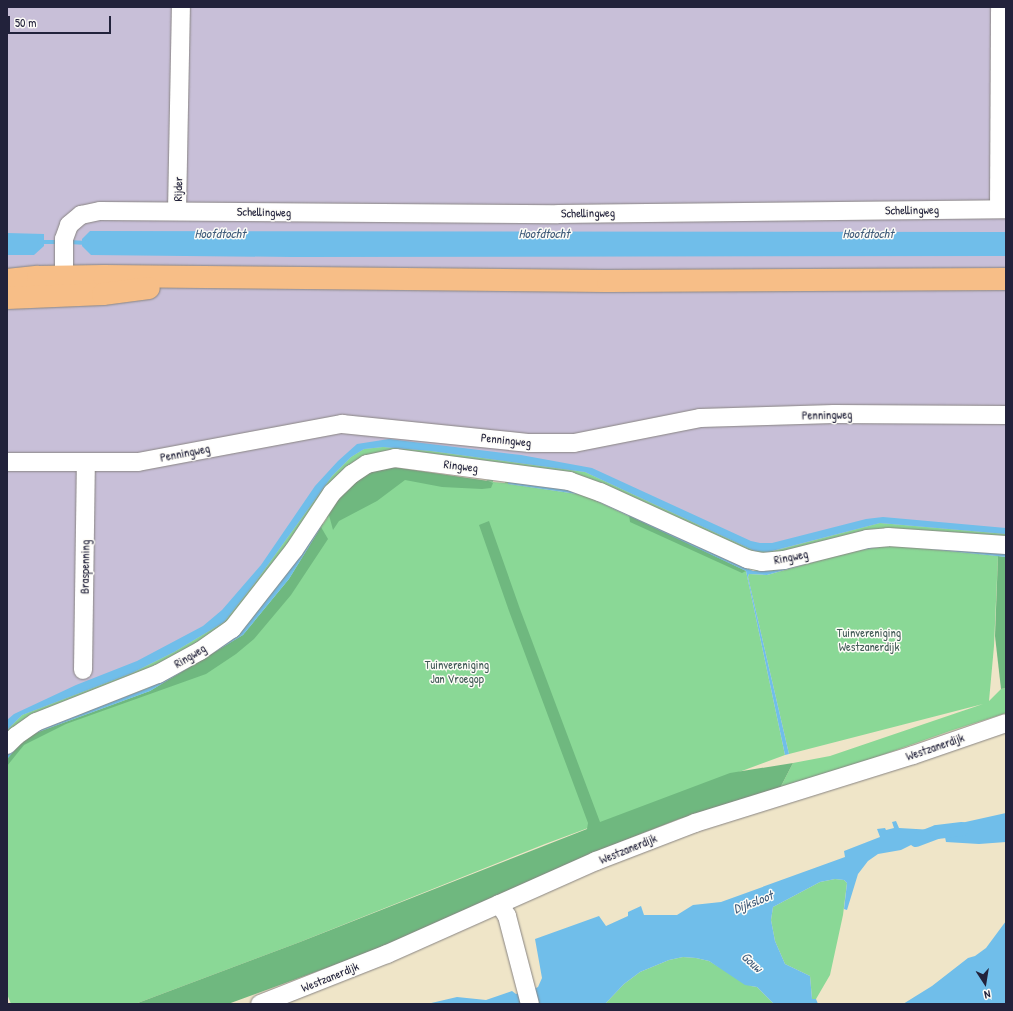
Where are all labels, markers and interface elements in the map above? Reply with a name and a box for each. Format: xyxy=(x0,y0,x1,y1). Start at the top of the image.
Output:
scale bar xyxy=(10,8,113,34)
text: 50 m xyxy=(15,14,36,31)
street label: Rijder xyxy=(171,176,185,202)
street label: Schellingweg xyxy=(885,202,939,218)
street label: Schellingweg xyxy=(237,204,291,220)
street label: Schellingweg xyxy=(561,205,615,221)
water label: Hoofdtocht xyxy=(195,225,245,241)
water label: Hoofdtocht xyxy=(519,225,569,241)
water label: Hoofdtocht xyxy=(843,225,893,241)
street label: Penningweg xyxy=(802,407,852,423)
street label: Penningweg xyxy=(480,430,532,450)
street label: Penningweg xyxy=(159,441,211,465)
street label: Ringweg xyxy=(443,457,479,475)
street label: Braspenning xyxy=(77,540,93,594)
street label: Ringweg xyxy=(773,547,809,567)
park label: Tuinvereniging Westzanerdijk xyxy=(837,626,901,654)
street label: Ringweg xyxy=(171,641,209,671)
park label: Tuinvereniging Jan Vroegop xyxy=(425,658,489,686)
street label: Westzanerdijk xyxy=(904,730,966,764)
street label: Westzanerdijk xyxy=(597,831,659,867)
water label: Dijksloot xyxy=(731,887,775,917)
water label: Gouw xyxy=(738,949,766,975)
street label: Westzanerdijk xyxy=(299,959,361,995)
north arrow xyxy=(965,963,1005,1003)
text: N xyxy=(983,987,992,1002)

